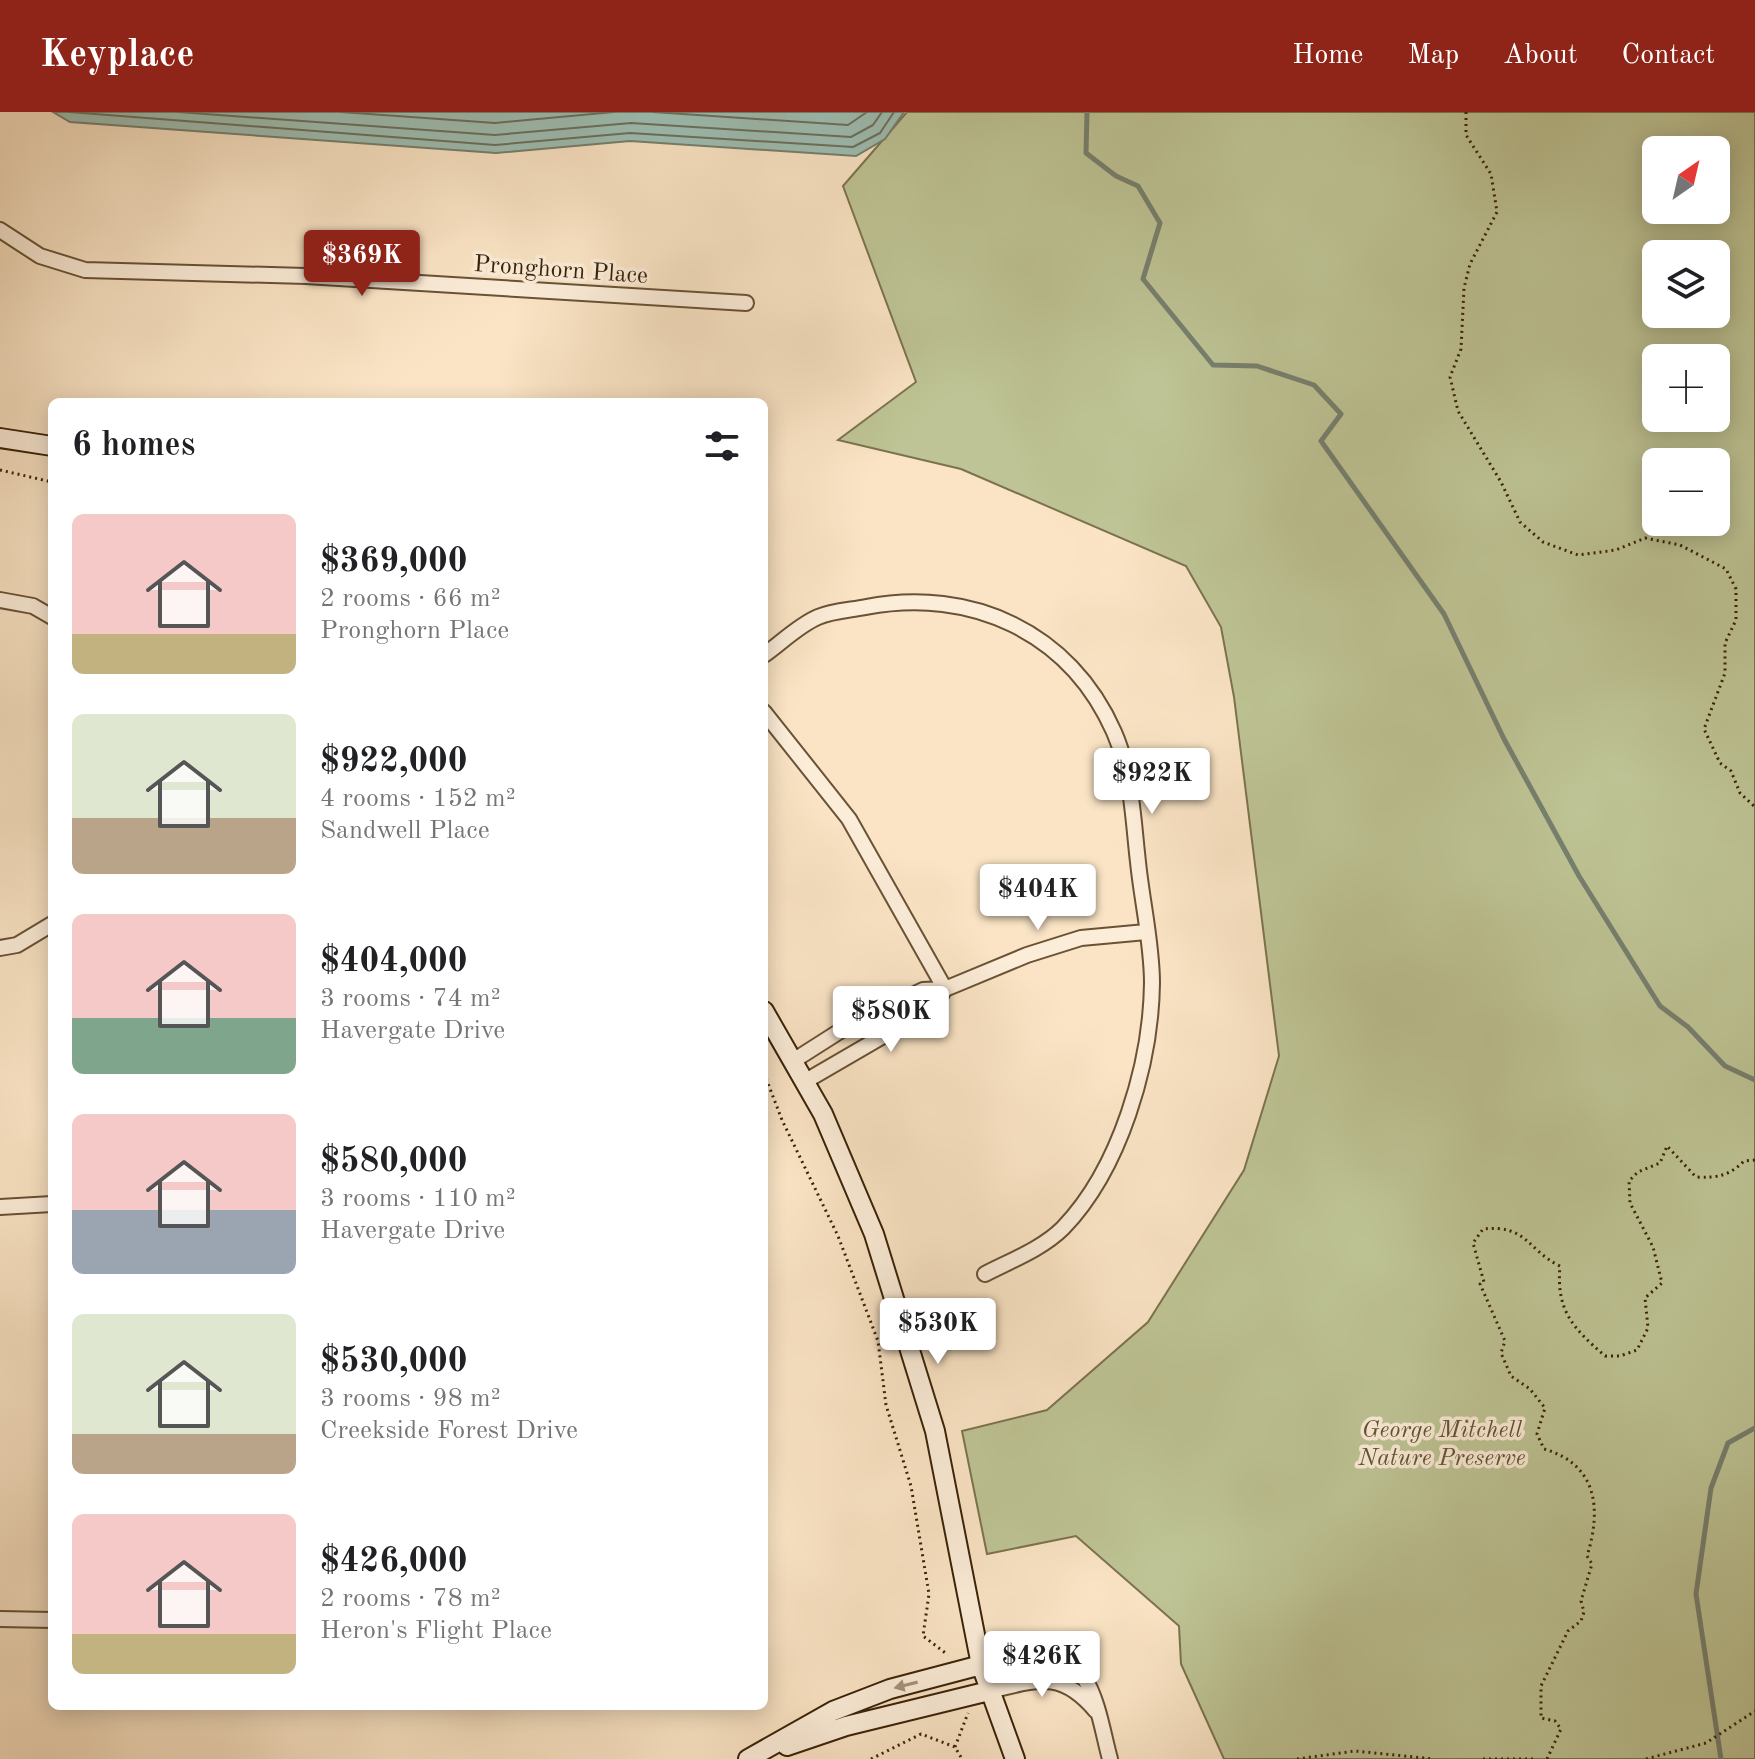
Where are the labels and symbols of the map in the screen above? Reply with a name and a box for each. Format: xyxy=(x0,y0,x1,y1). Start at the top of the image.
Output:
north arrow xyxy=(1642,136,1730,224)
pin: $369K xyxy=(306,230,418,298)
street label: Pronghorn Place xyxy=(473,253,649,289)
pin: $922K xyxy=(1096,748,1208,816)
pin: $404K xyxy=(982,864,1094,932)
pin: $580K xyxy=(835,986,947,1054)
pin: $530K xyxy=(882,1298,994,1366)
park label: George Mitchell Nature Preserve xyxy=(1357,1419,1526,1471)
pin: $426K xyxy=(986,1631,1098,1699)
one-way arrow xyxy=(893,1679,918,1691)

